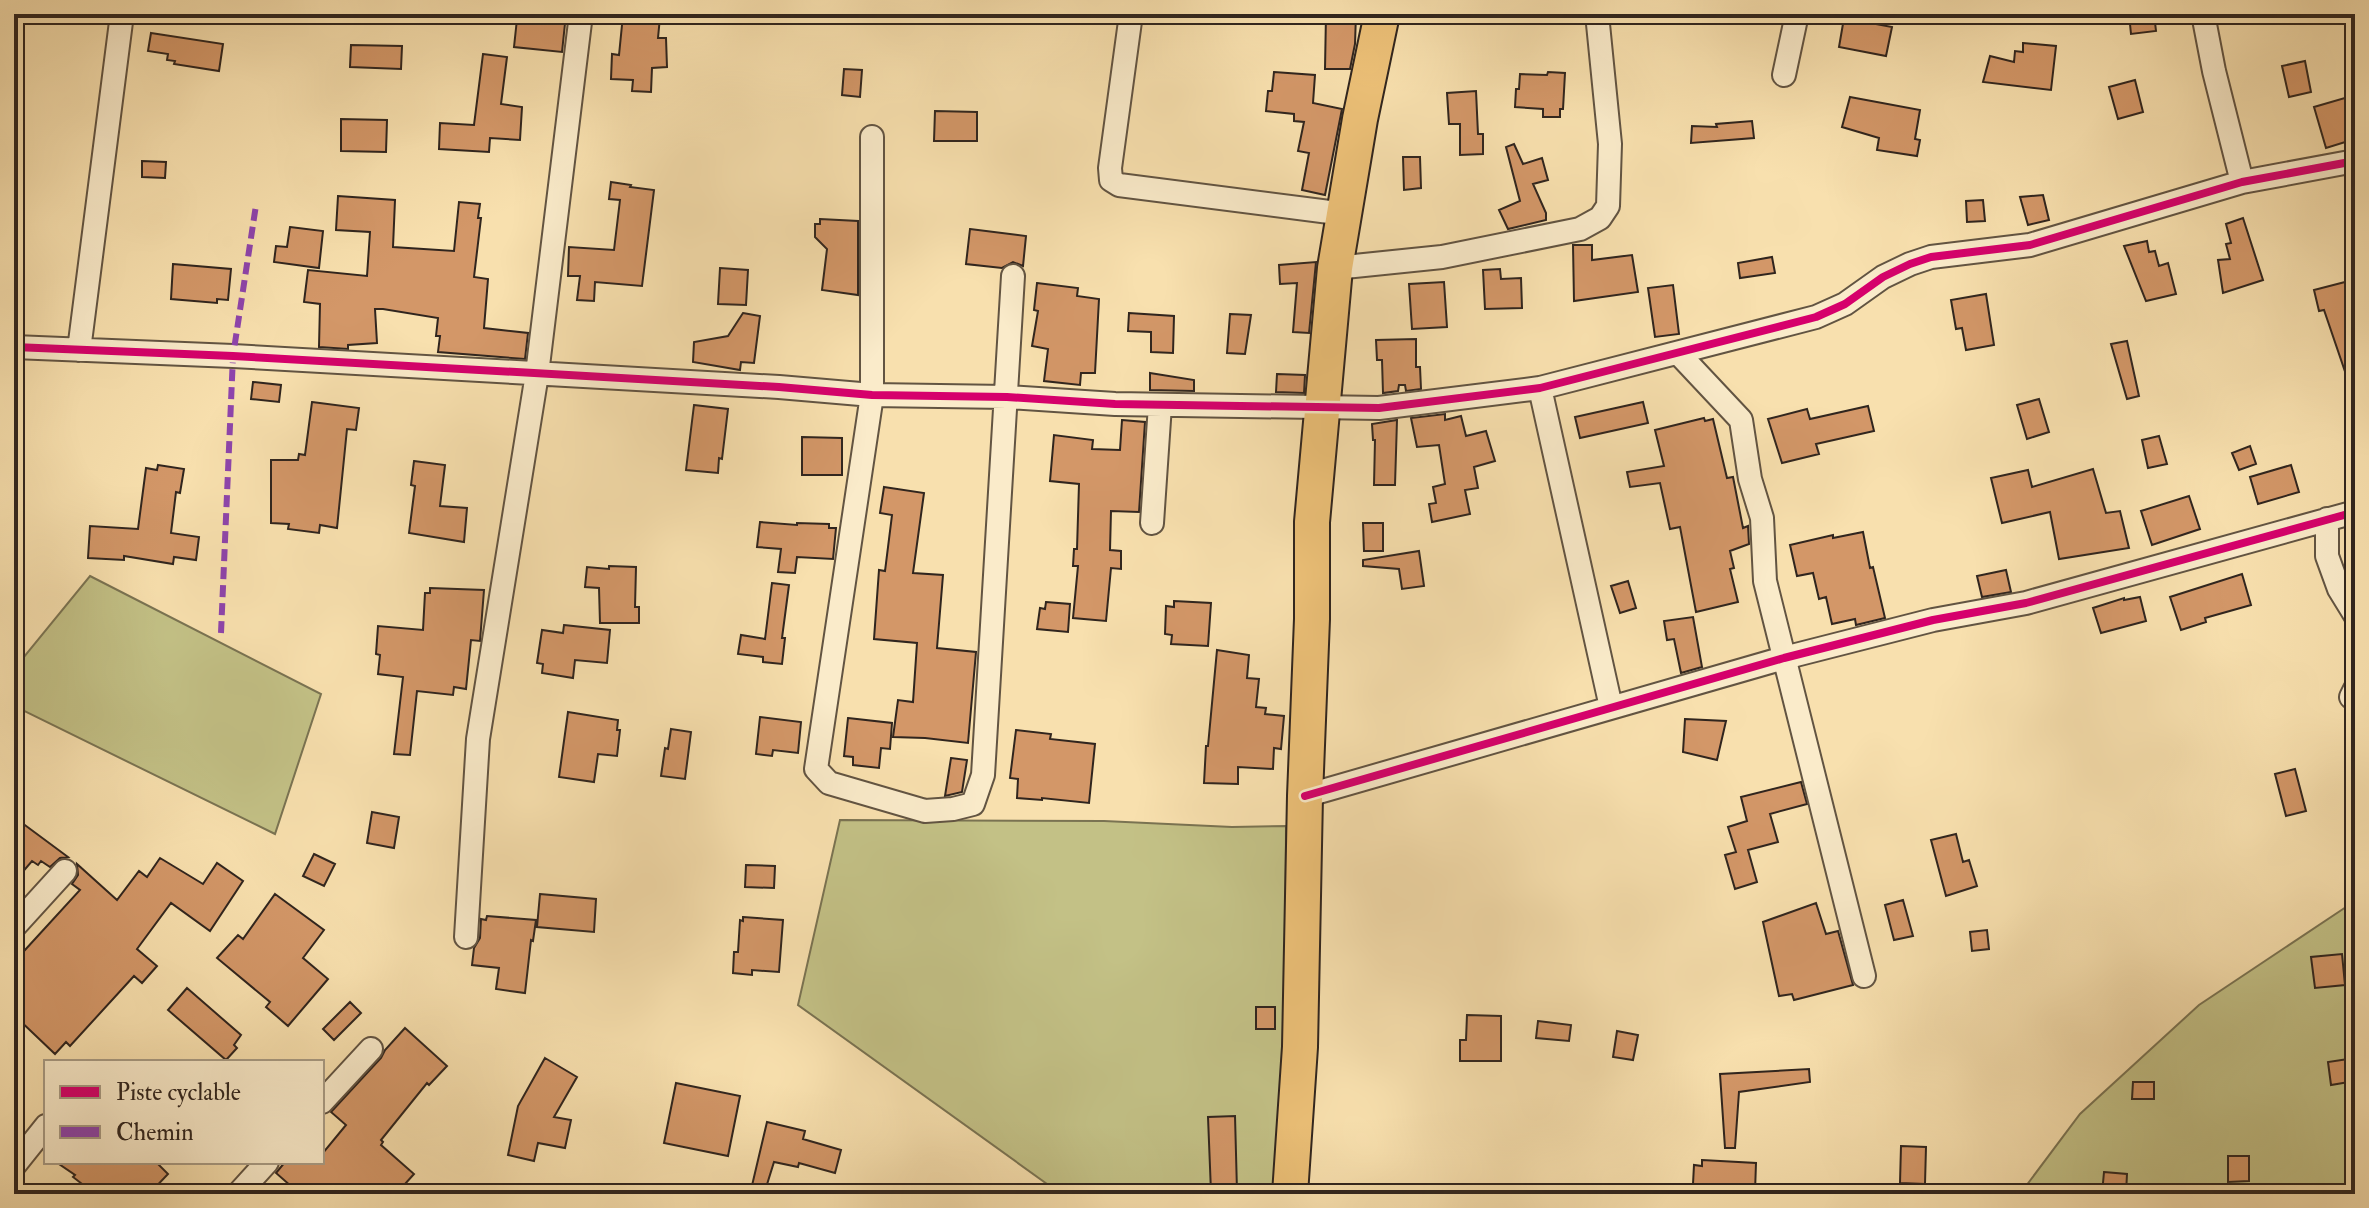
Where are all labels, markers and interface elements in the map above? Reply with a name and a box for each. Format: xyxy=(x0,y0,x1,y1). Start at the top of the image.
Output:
legend xyxy=(44,1060,324,1164)
text: Piste cyclable xyxy=(116,1077,241,1108)
text: Chemin xyxy=(116,1117,194,1148)

